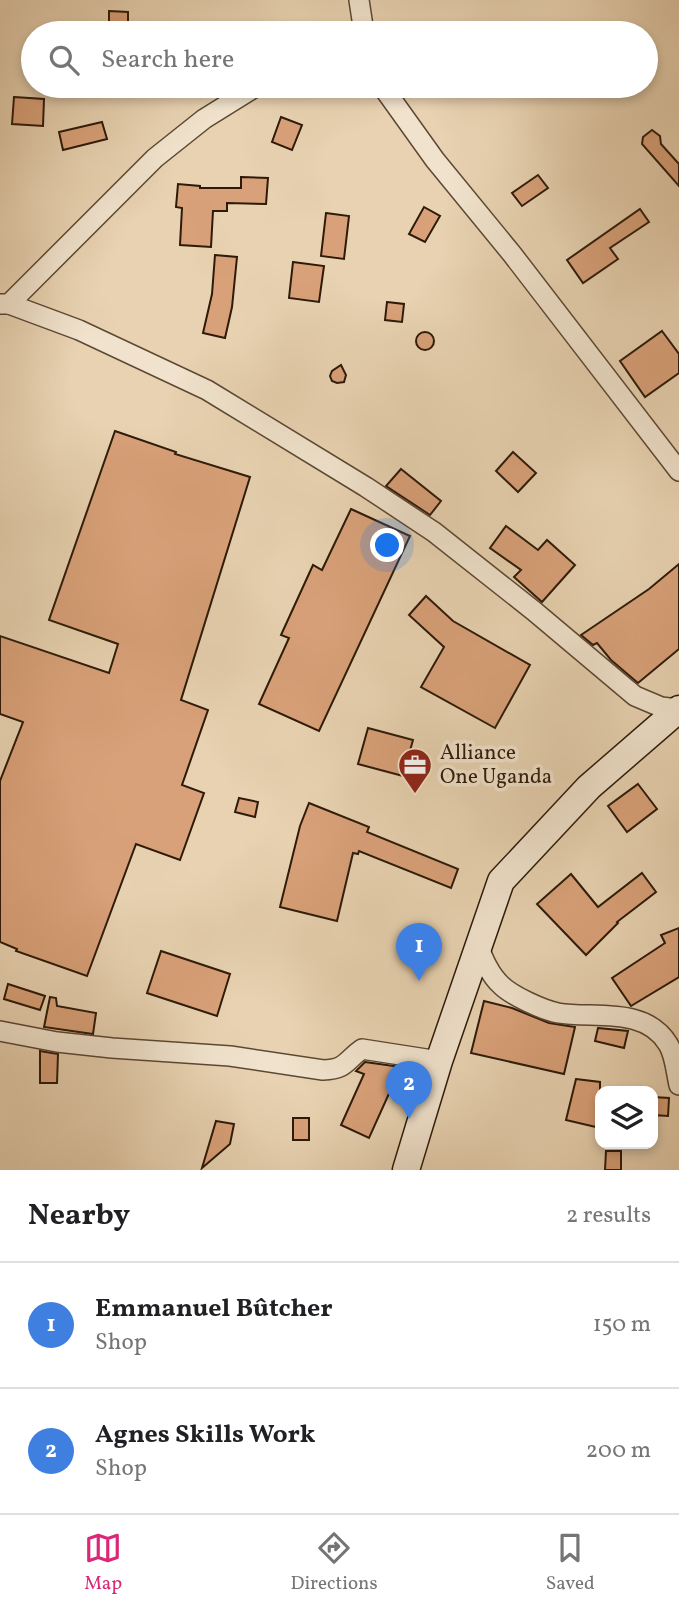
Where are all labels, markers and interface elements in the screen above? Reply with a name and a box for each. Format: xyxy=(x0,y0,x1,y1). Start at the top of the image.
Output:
search box xyxy=(21,21,658,98)
icon: search xyxy=(45,41,83,79)
text: Search here xyxy=(101,42,234,78)
your location xyxy=(370,528,404,562)
place label: Alliance One Uganda xyxy=(440,739,552,792)
office icon: Alliance One Uganda xyxy=(396,746,434,795)
pin: 1 xyxy=(396,923,442,981)
pin: 2 xyxy=(386,1061,432,1119)
map controls xyxy=(595,1086,658,1149)
button: layers xyxy=(595,1086,658,1149)
text: Nearby xyxy=(28,1195,130,1237)
text: 2 results xyxy=(566,1200,651,1232)
text: Emmanuel Bûtcher xyxy=(95,1291,333,1327)
text: 1 xyxy=(46,1309,56,1341)
text: 150 m xyxy=(593,1309,651,1341)
text: Shop xyxy=(95,1327,147,1359)
text: Agnes Skills Work xyxy=(95,1417,316,1453)
text: 2 xyxy=(45,1435,57,1467)
text: 200 m xyxy=(586,1435,651,1467)
text: Shop xyxy=(95,1453,147,1485)
tab: Map xyxy=(84,1529,122,1597)
tab: Directions xyxy=(291,1529,378,1597)
tab: Saved xyxy=(546,1529,595,1597)

